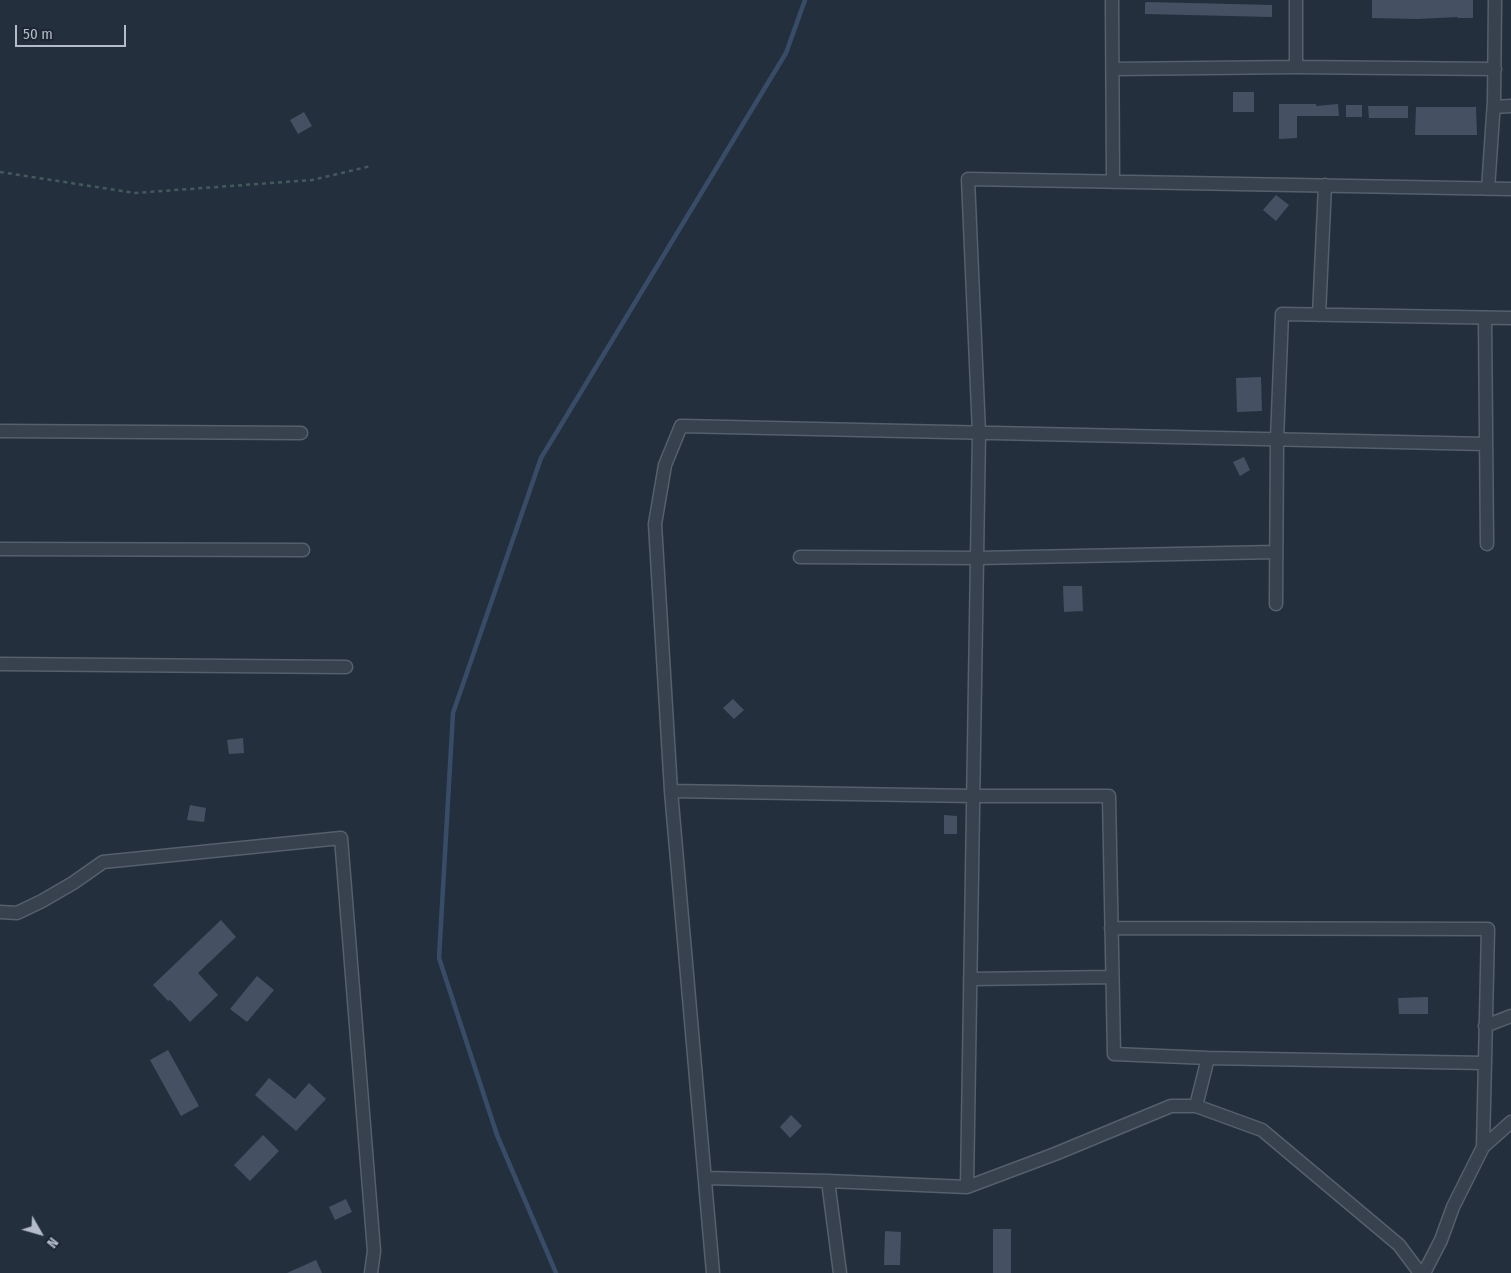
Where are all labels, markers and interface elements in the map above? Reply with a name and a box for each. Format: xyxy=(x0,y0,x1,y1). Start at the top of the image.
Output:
scale bar xyxy=(18,15,129,47)
text: 50 m xyxy=(23,25,53,43)
north arrow xyxy=(15,1208,65,1258)
text: N xyxy=(43,1234,61,1251)

